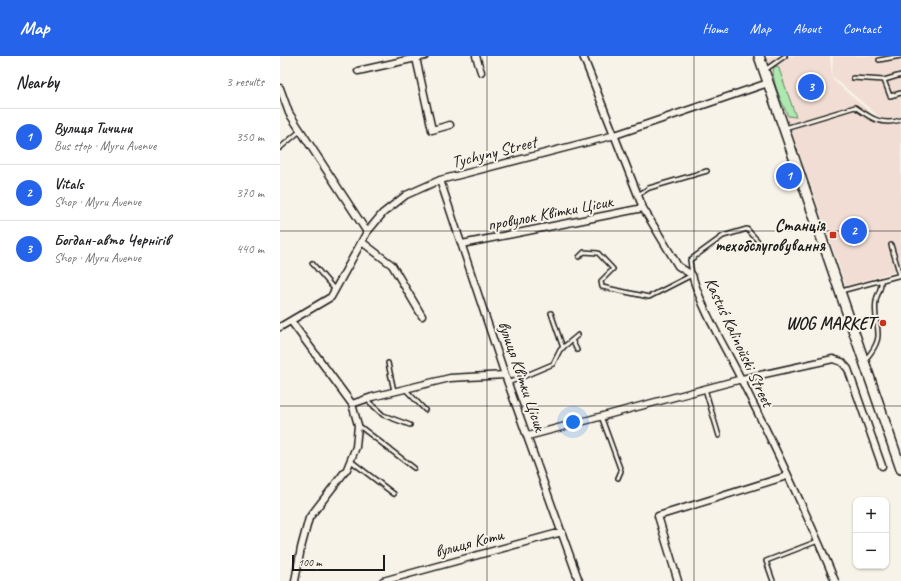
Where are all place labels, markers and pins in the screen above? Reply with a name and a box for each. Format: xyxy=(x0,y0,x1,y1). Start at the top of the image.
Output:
pin: 3 xyxy=(798,72,824,102)
pin: 1 xyxy=(776,161,802,191)
place label: Станція техобслуговування xyxy=(715,215,826,256)
pin: 2 xyxy=(841,216,867,246)
marker: Станція техобслуговування xyxy=(828,230,838,240)
place label: WOG MARKET xyxy=(786,313,880,334)
marker: WOG MARKET xyxy=(878,318,888,328)

